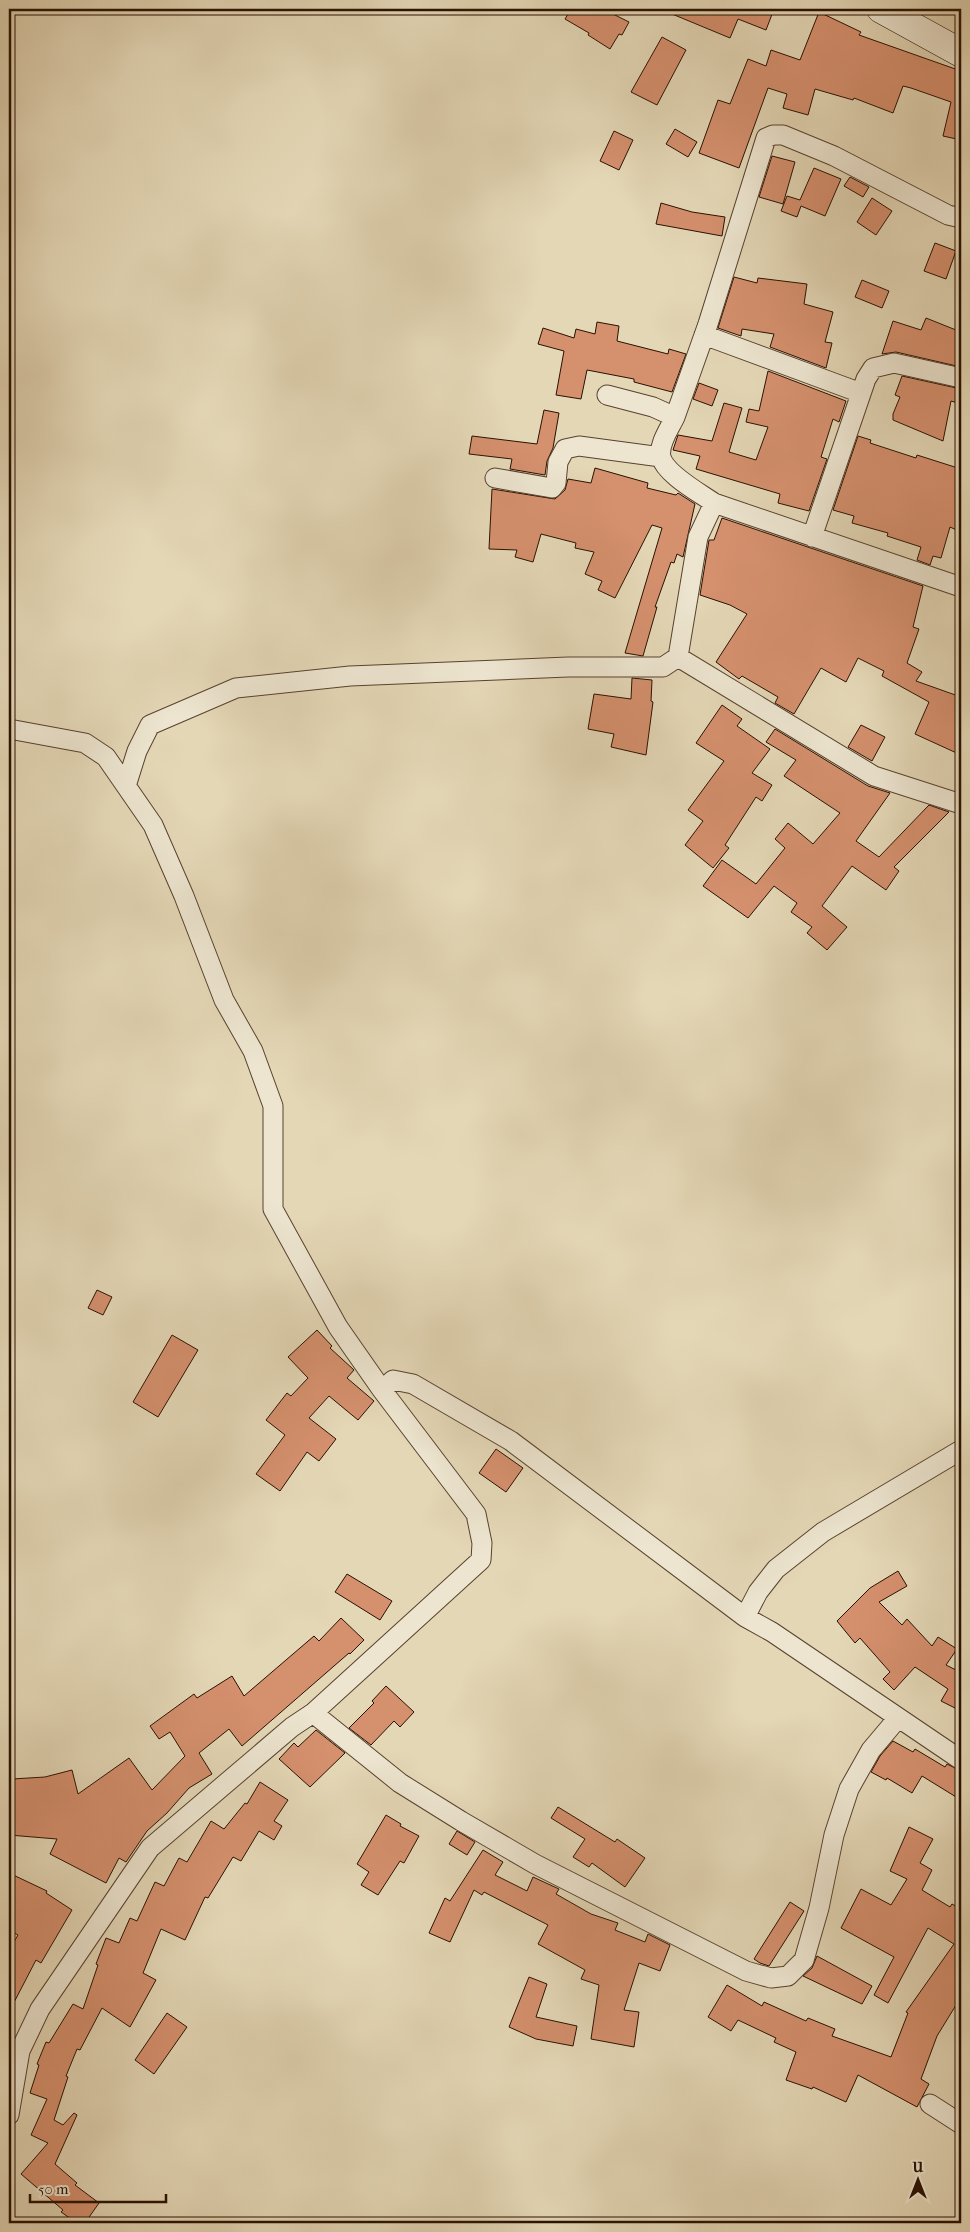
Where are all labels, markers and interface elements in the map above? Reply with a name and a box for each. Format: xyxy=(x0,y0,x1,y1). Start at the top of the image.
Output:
north arrow xyxy=(892,2154,942,2204)
text: U xyxy=(912,2159,924,2176)
scale bar xyxy=(30,2172,166,2204)
text: 50 m xyxy=(38,2180,69,2198)

